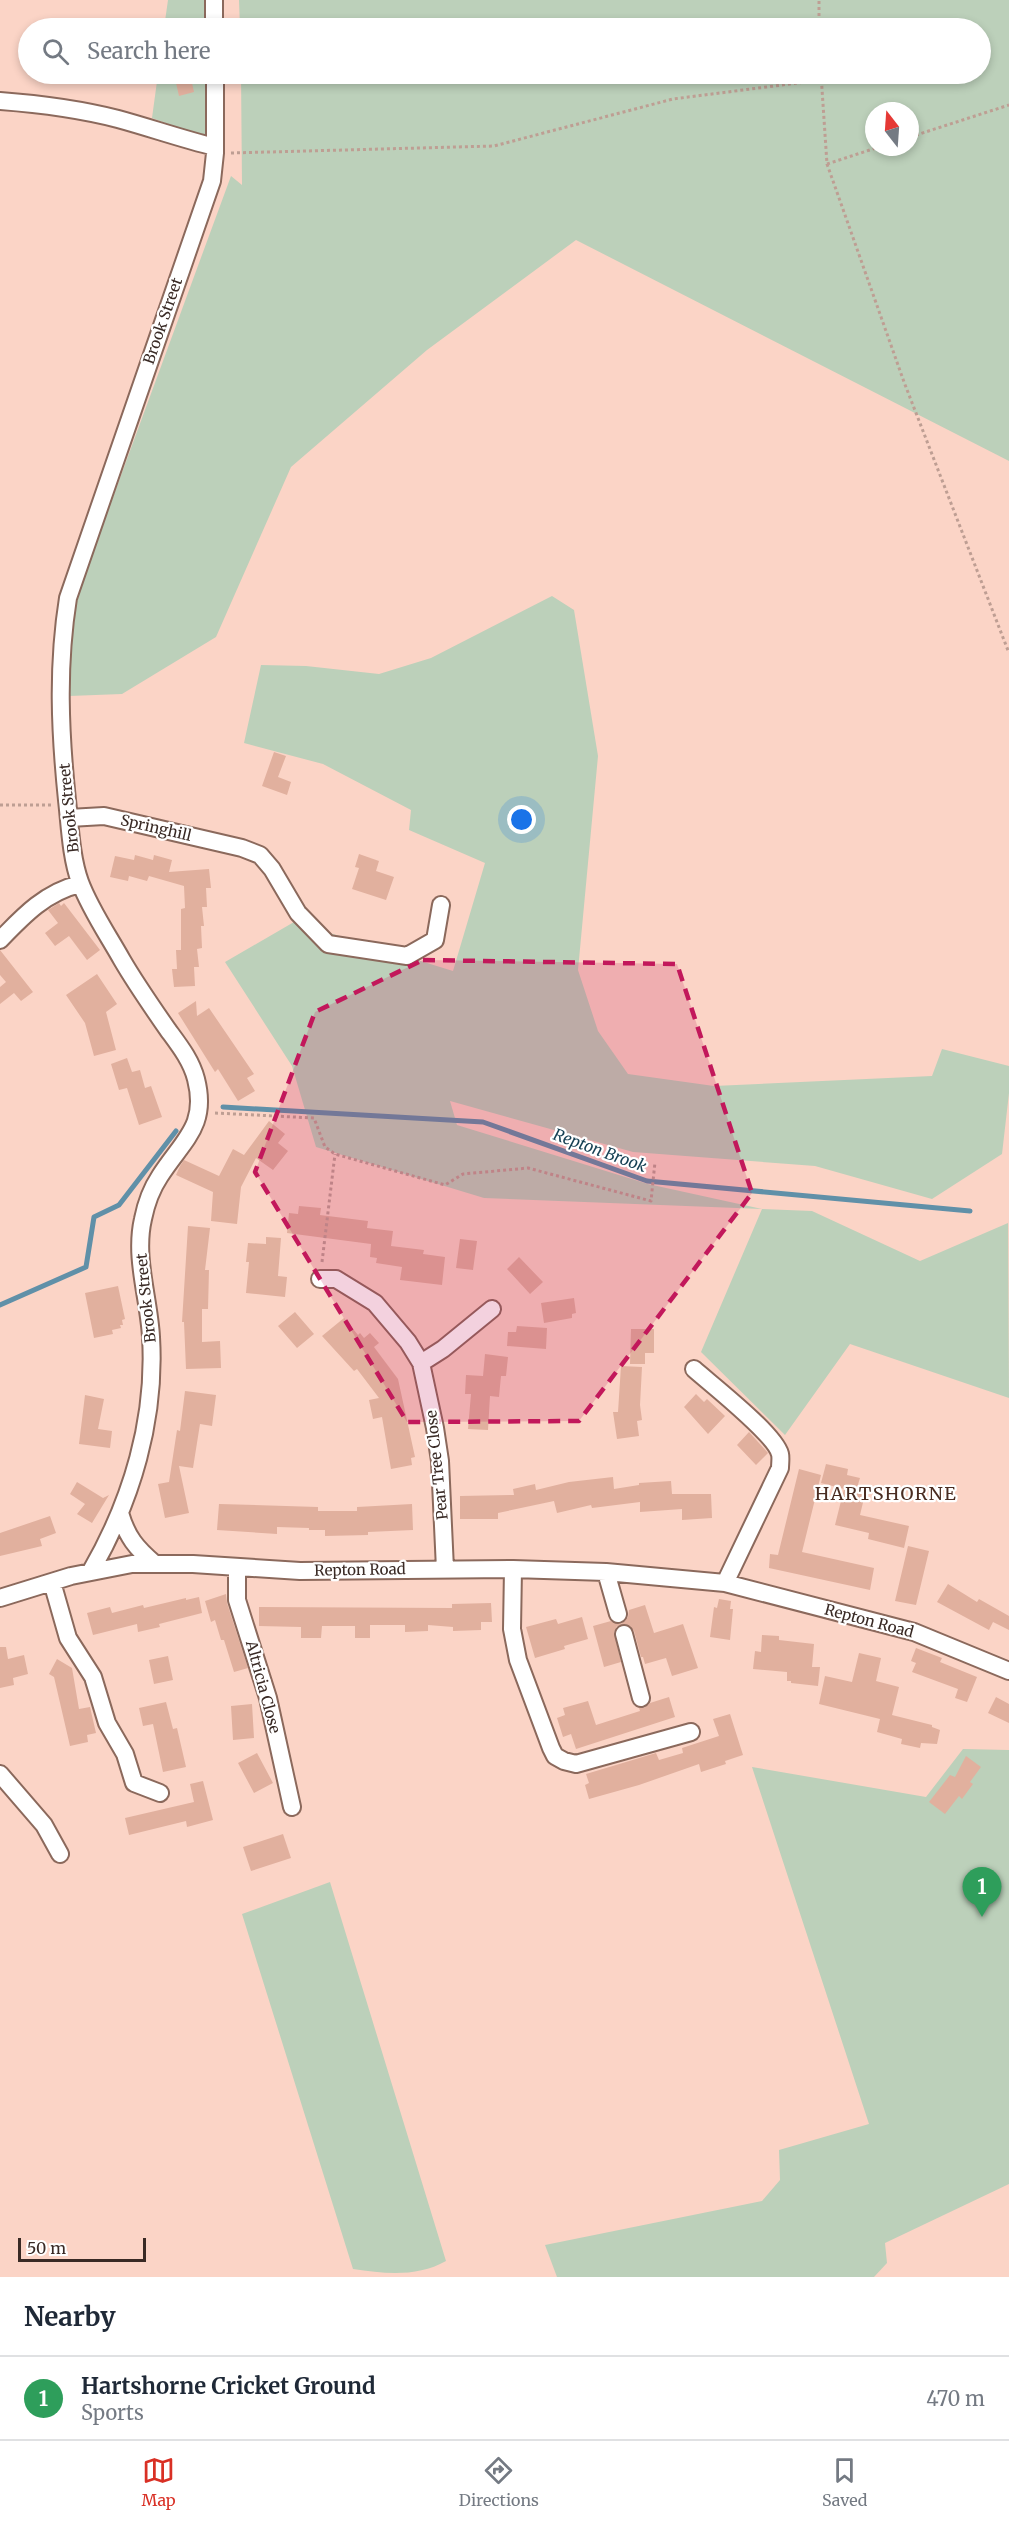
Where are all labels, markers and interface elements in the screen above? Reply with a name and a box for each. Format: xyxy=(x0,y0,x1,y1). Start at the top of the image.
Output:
search box xyxy=(18,18,991,84)
icon: search xyxy=(39,35,72,68)
text: Search here xyxy=(87,37,210,65)
north arrow xyxy=(865,102,919,156)
street label: Brook Street xyxy=(139,275,186,366)
street label: Brook Street xyxy=(54,762,83,854)
your location xyxy=(507,805,536,834)
street label: Springhill xyxy=(119,810,194,845)
water label: Repton Brook xyxy=(551,1124,650,1176)
street label: Brook Street xyxy=(131,1252,160,1344)
street label: Pear Tree Close xyxy=(421,1409,452,1521)
district label: HARTSHORNE xyxy=(815,1482,957,1505)
street label: Repton Road xyxy=(314,1559,406,1580)
street label: Repton Road xyxy=(822,1599,916,1642)
street label: Altricia Close xyxy=(242,1638,285,1735)
pin: 1 xyxy=(962,1868,1002,1917)
scale bar xyxy=(18,2235,146,2262)
text: 50 m xyxy=(27,2238,66,2258)
text: Nearby xyxy=(24,2300,116,2333)
text: Hartshorne Cricket Ground xyxy=(81,2372,376,2400)
text: 1 xyxy=(39,2386,48,2411)
text: 470 m xyxy=(926,2386,985,2411)
text: Sports xyxy=(81,2400,144,2425)
tab: Map xyxy=(142,2454,176,2510)
tab: Directions xyxy=(459,2454,539,2510)
tab: Saved xyxy=(822,2454,867,2510)

